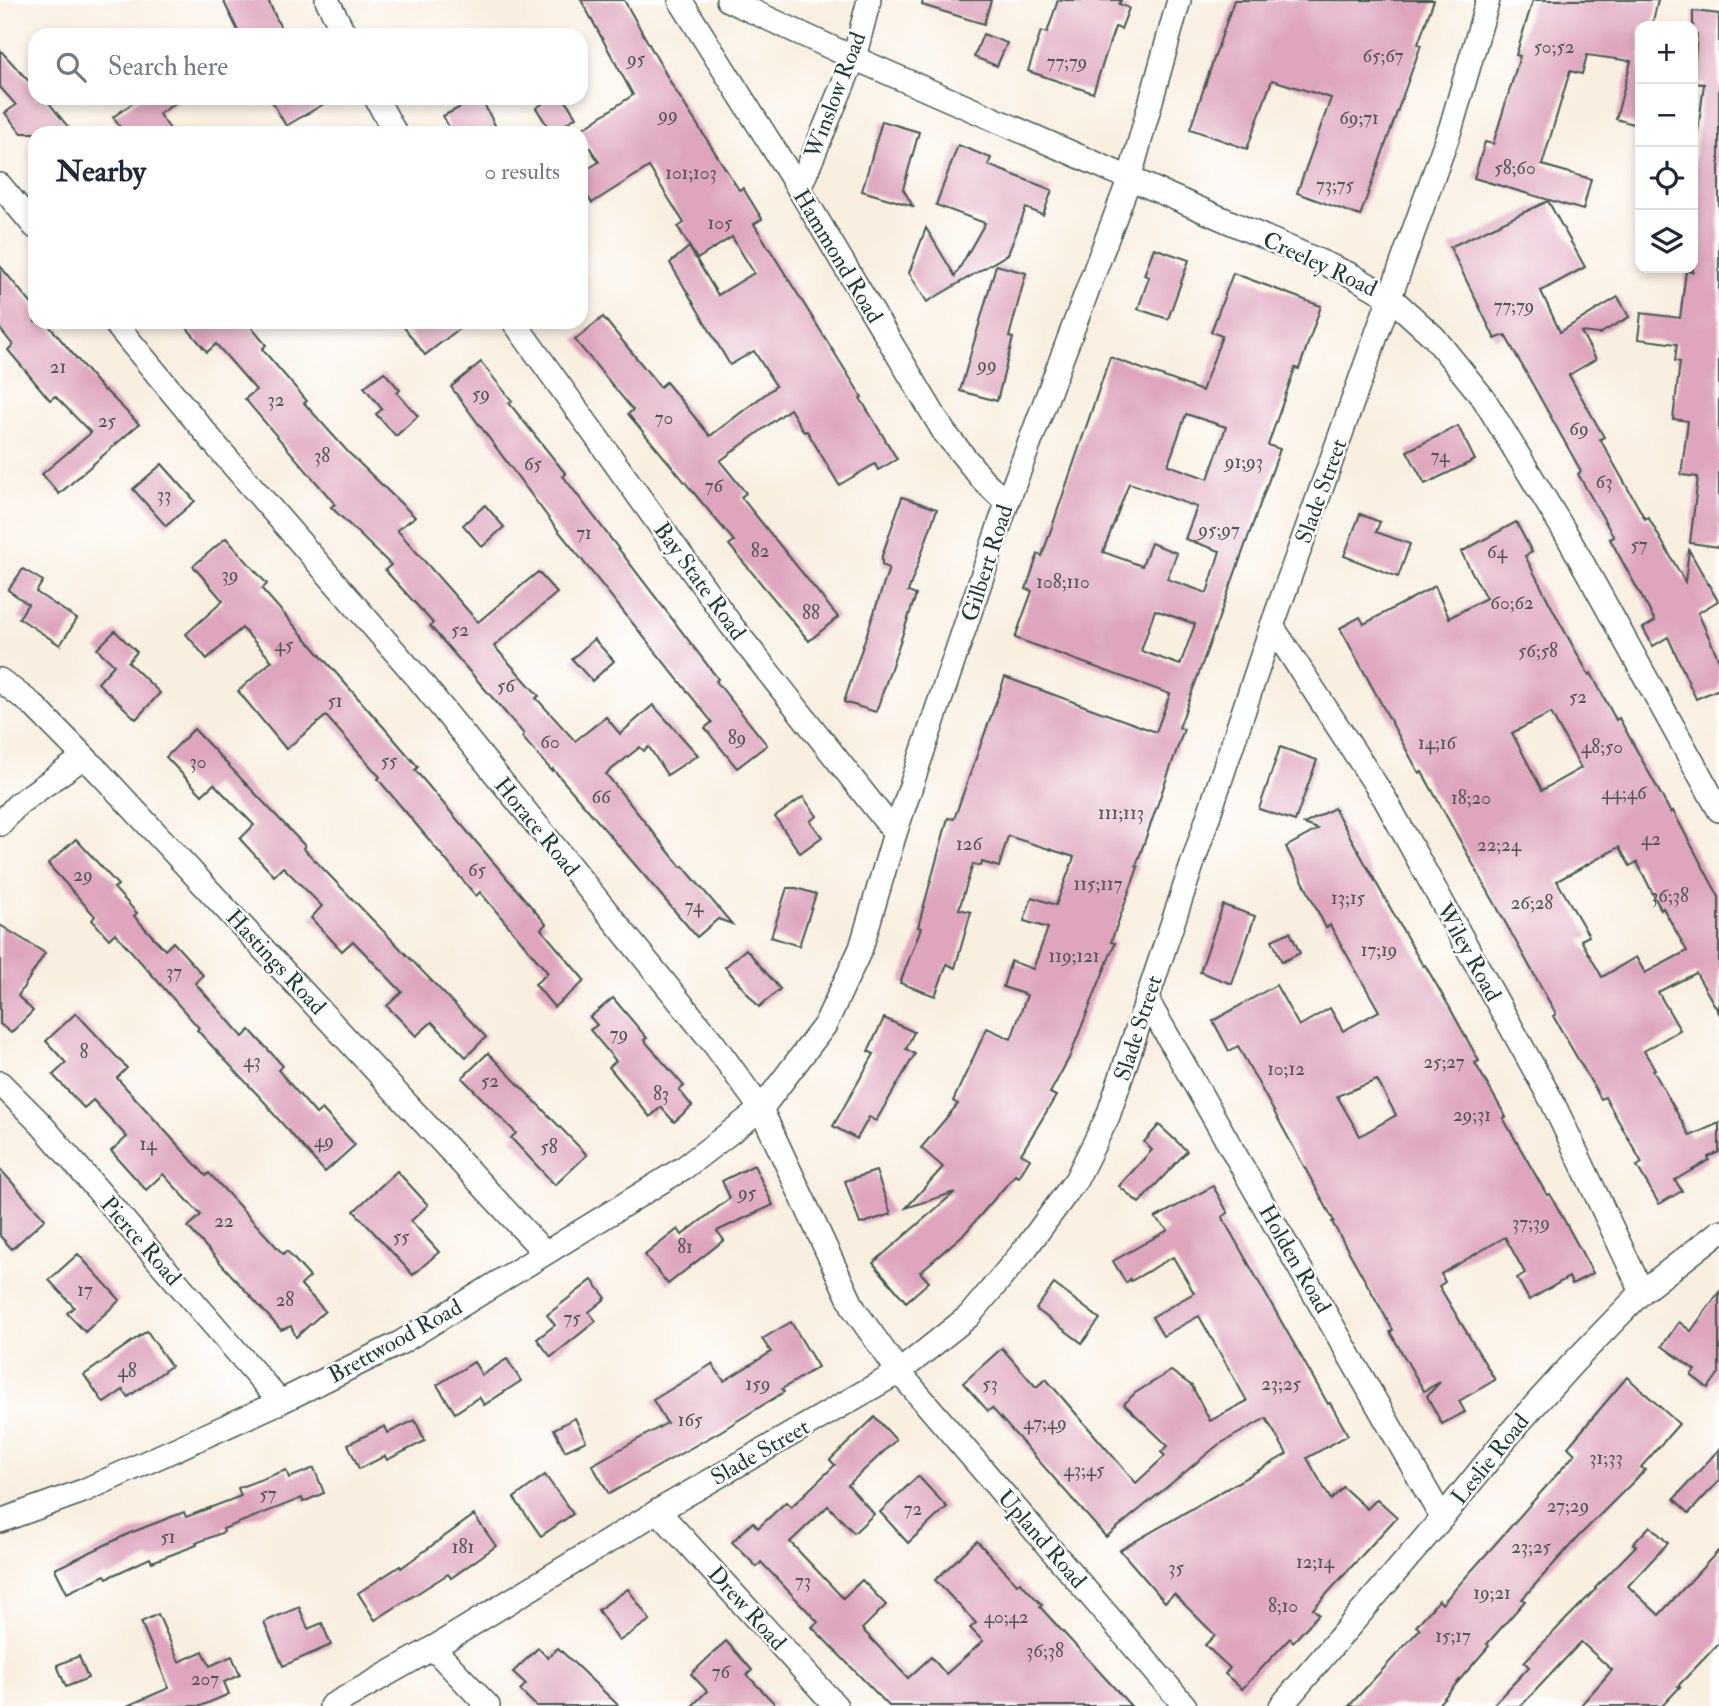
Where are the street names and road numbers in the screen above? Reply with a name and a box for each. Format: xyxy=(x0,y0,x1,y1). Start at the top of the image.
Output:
street label: Winslow Road xyxy=(797,28,872,163)
street label: Hammond Road xyxy=(787,184,889,328)
street label: Creeley Road xyxy=(1258,225,1382,303)
street label: Slade Street xyxy=(1289,435,1353,547)
street label: Gilbert Road xyxy=(955,501,1019,625)
street label: Bay State Road xyxy=(647,516,753,646)
street label: Horace Road xyxy=(488,771,586,883)
street label: Wiley Road xyxy=(1430,897,1508,1006)
street label: Hastings Road xyxy=(220,903,332,1021)
street label: Slade Street xyxy=(1107,972,1169,1084)
street label: Pierce Road xyxy=(94,1190,188,1292)
street label: Holden Road xyxy=(1252,1199,1338,1319)
street label: Brettwood Road xyxy=(323,1292,467,1390)
street label: Leslie Road xyxy=(1445,1408,1535,1510)
street label: Slade Street xyxy=(705,1412,815,1492)
street label: Upland Road xyxy=(990,1484,1093,1595)
street label: Drew Road xyxy=(701,1560,793,1656)

